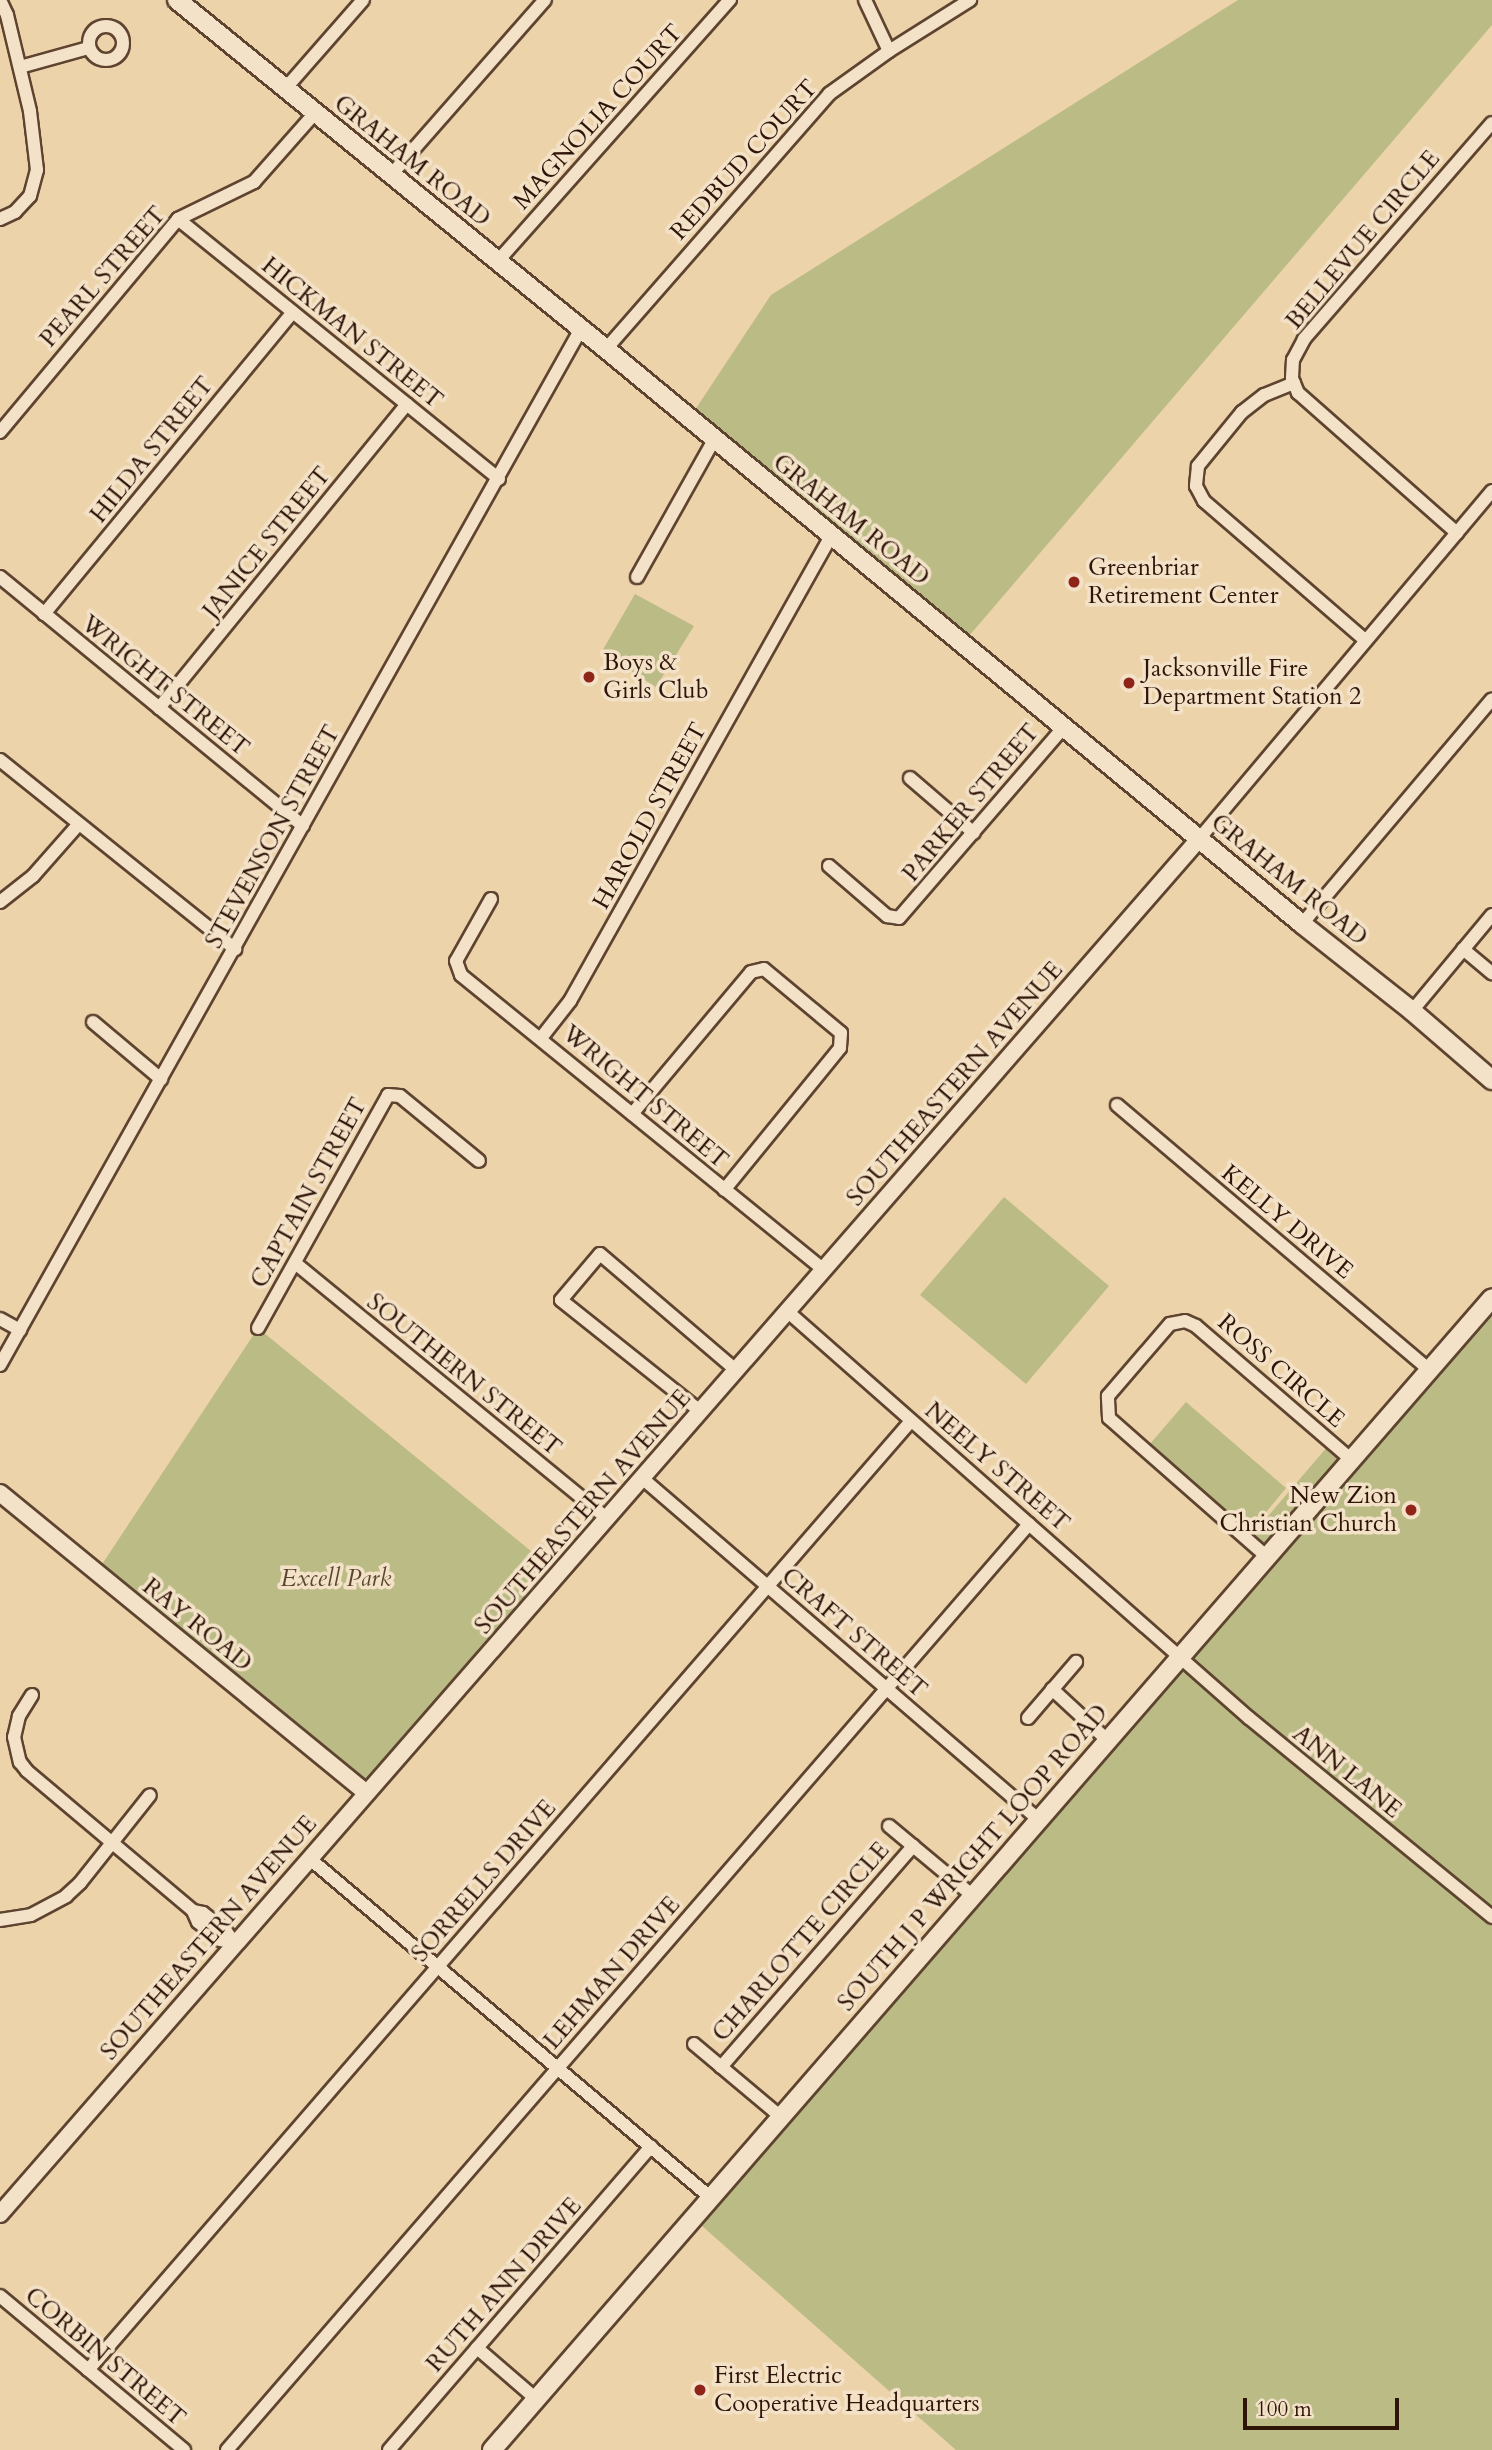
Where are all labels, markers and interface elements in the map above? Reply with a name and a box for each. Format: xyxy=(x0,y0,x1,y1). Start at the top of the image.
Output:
street label: MAGNOLIA COURT xyxy=(507,19,689,215)
street label: REDBUD COURT xyxy=(664,74,824,246)
street label: GRAHAM ROAD xyxy=(328,89,496,233)
street label: BELLEVUE CIRCLE xyxy=(1280,145,1446,335)
street label: PEARL STREET xyxy=(34,201,172,353)
street label: HICKMAN STREET xyxy=(256,251,448,415)
street label: HILDA STREET xyxy=(84,371,220,529)
street label: GRAHAM ROAD xyxy=(767,448,935,592)
street label: JANICE STREET xyxy=(197,461,337,625)
place label: Greenbriar Retirement Center xyxy=(1088,554,1278,610)
marker: Greenbriar Retirement Center xyxy=(1066,574,1082,590)
street label: WRIGHT STREET xyxy=(75,609,255,763)
place label: Boys & Girls Club xyxy=(603,649,709,705)
place label: Jacksonville Fire Department Station 2 xyxy=(1143,655,1361,711)
marker: Boys & Girls Club xyxy=(581,669,597,685)
marker: Jacksonville Fire Department Station 2 xyxy=(1121,675,1137,691)
street label: HAROLD STREET xyxy=(587,718,713,914)
street label: PARKER STREET xyxy=(897,718,1045,888)
street label: STEVENSON STREET xyxy=(200,720,346,954)
street label: GRAHAM ROAD xyxy=(1205,808,1373,952)
street label: SOUTHEASTERN AVENUE xyxy=(841,956,1069,1212)
street label: WRIGHT STREET xyxy=(556,1019,734,1175)
street label: CAPTAIN STREET xyxy=(245,1093,373,1293)
street label: KELLY DRIVE xyxy=(1215,1159,1359,1285)
street label: SOUTHERN STREET xyxy=(361,1288,567,1462)
street label: ROSS CIRCLE xyxy=(1212,1308,1350,1434)
street label: SOUTHEASTERN AVENUE xyxy=(469,1384,697,1640)
street label: NEELY STREET xyxy=(919,1396,1075,1538)
place label: New Zion Christian Church xyxy=(1220,1482,1397,1538)
marker: New Zion Christian Church xyxy=(1403,1502,1419,1518)
street label: CRAFT STREET xyxy=(775,1562,933,1704)
park label: Excell Park xyxy=(281,1565,391,1593)
street label: RAY ROAD xyxy=(137,1572,257,1678)
street label: SOUTH J P WRIGHT LOOP ROAD xyxy=(832,1699,1114,2017)
street label: ANN LANE xyxy=(1287,1719,1407,1825)
street label: SORRELLS DRIVE xyxy=(406,1794,562,1968)
street label: SOUTHEASTERN AVENUE xyxy=(95,1810,323,2066)
street label: CHARLOTTE CIRCLE xyxy=(707,1836,895,2048)
street label: LEHMAN DRIVE xyxy=(538,1891,686,2055)
street label: RUTH ANN DRIVE xyxy=(420,2192,588,2378)
street label: CORBIN STREET xyxy=(19,2281,191,2433)
place label: First Electric Cooperative Headquarters xyxy=(714,2362,979,2418)
marker: First Electric Cooperative Headquarters xyxy=(692,2382,708,2398)
scale bar xyxy=(1247,2384,1403,2428)
text: 100 m xyxy=(1256,2395,1312,2424)

